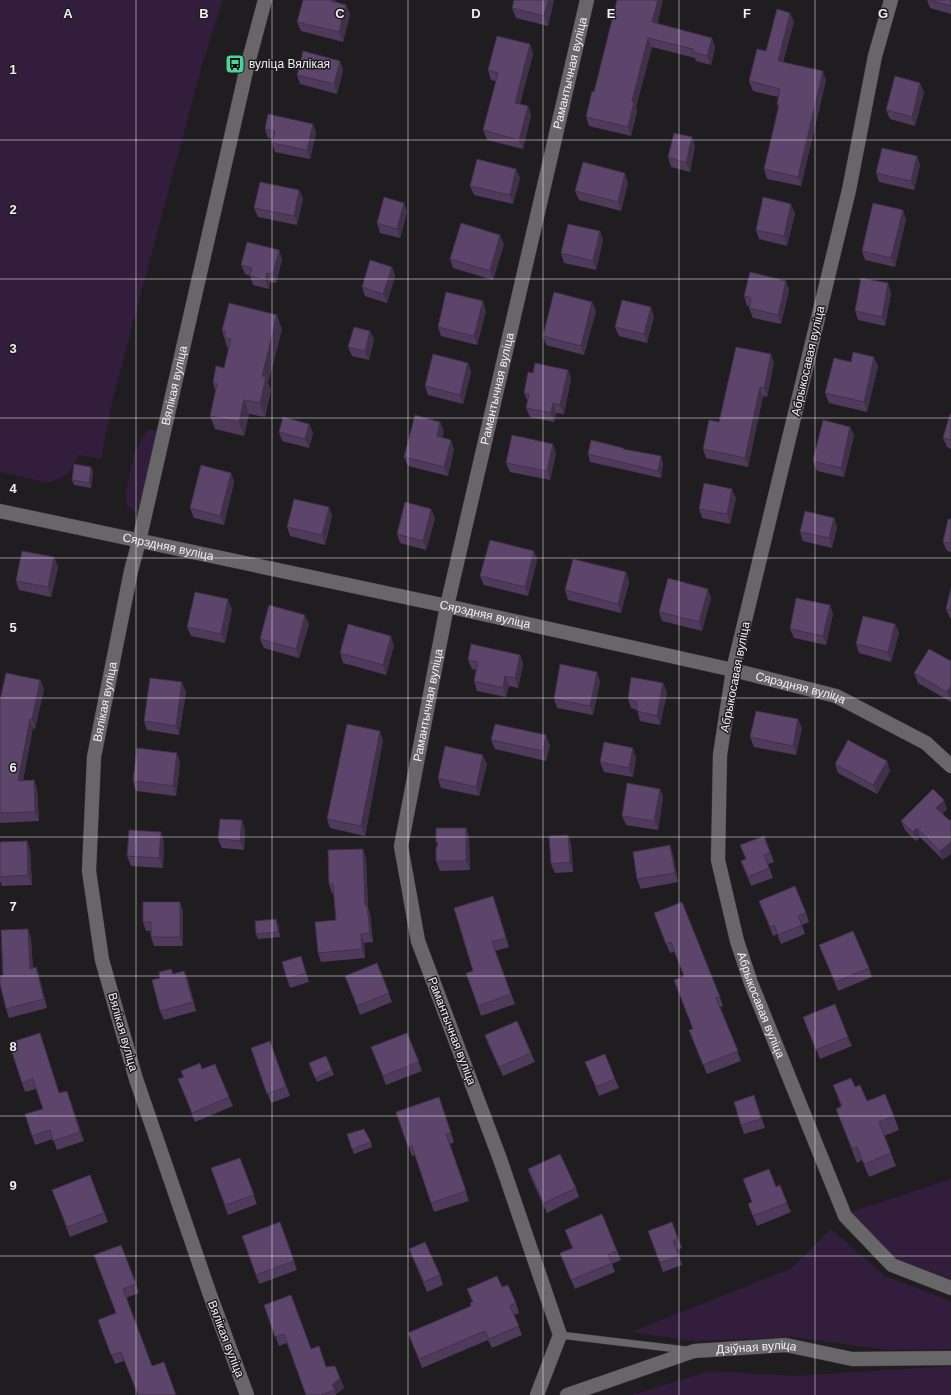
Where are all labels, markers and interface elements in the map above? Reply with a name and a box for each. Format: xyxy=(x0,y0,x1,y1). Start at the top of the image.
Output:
text: A xyxy=(63,6,73,21)
text: B xyxy=(199,6,209,21)
text: C xyxy=(335,6,345,21)
text: D xyxy=(471,6,481,21)
text: E xyxy=(607,6,616,21)
text: F xyxy=(743,6,751,21)
text: G xyxy=(878,6,888,21)
street label: Рамантычная вуліца xyxy=(550,15,590,130)
bus stop icon: вуліца Вялікая xyxy=(224,53,246,75)
place label: вуліца Вялікая xyxy=(249,57,330,71)
text: 1 xyxy=(9,62,17,77)
text: 2 xyxy=(9,202,17,217)
street label: Абрыкосавая вуліца xyxy=(789,304,828,417)
street label: Рамантычная вуліца xyxy=(477,331,517,446)
text: 3 xyxy=(9,341,17,356)
street label: Вялікая вуліца xyxy=(159,344,190,427)
text: 4 xyxy=(9,481,17,496)
street label: Сярэдняя вуліца xyxy=(121,530,215,563)
street label: Сярэдняя вуліца xyxy=(438,598,532,632)
text: 5 xyxy=(9,620,17,635)
street label: Абрыкосавая вуліца xyxy=(717,620,753,734)
street label: Рамантычная вуліца xyxy=(410,647,446,763)
street label: Вялікая вуліца xyxy=(90,660,120,743)
street label: Сярэдняя вуліца xyxy=(754,669,849,707)
text: 6 xyxy=(9,760,17,775)
text: 7 xyxy=(9,899,17,914)
street label: Абрыкосавая вуліца xyxy=(734,950,788,1060)
street label: Рамантычная вуліца xyxy=(425,975,479,1087)
street label: Вялікая вуліца xyxy=(105,991,141,1073)
text: 8 xyxy=(9,1039,17,1054)
text: 9 xyxy=(9,1178,17,1193)
street label: Вялікая вуліца xyxy=(205,1299,247,1380)
street label: Дзіўная вуліца xyxy=(716,1338,798,1357)

